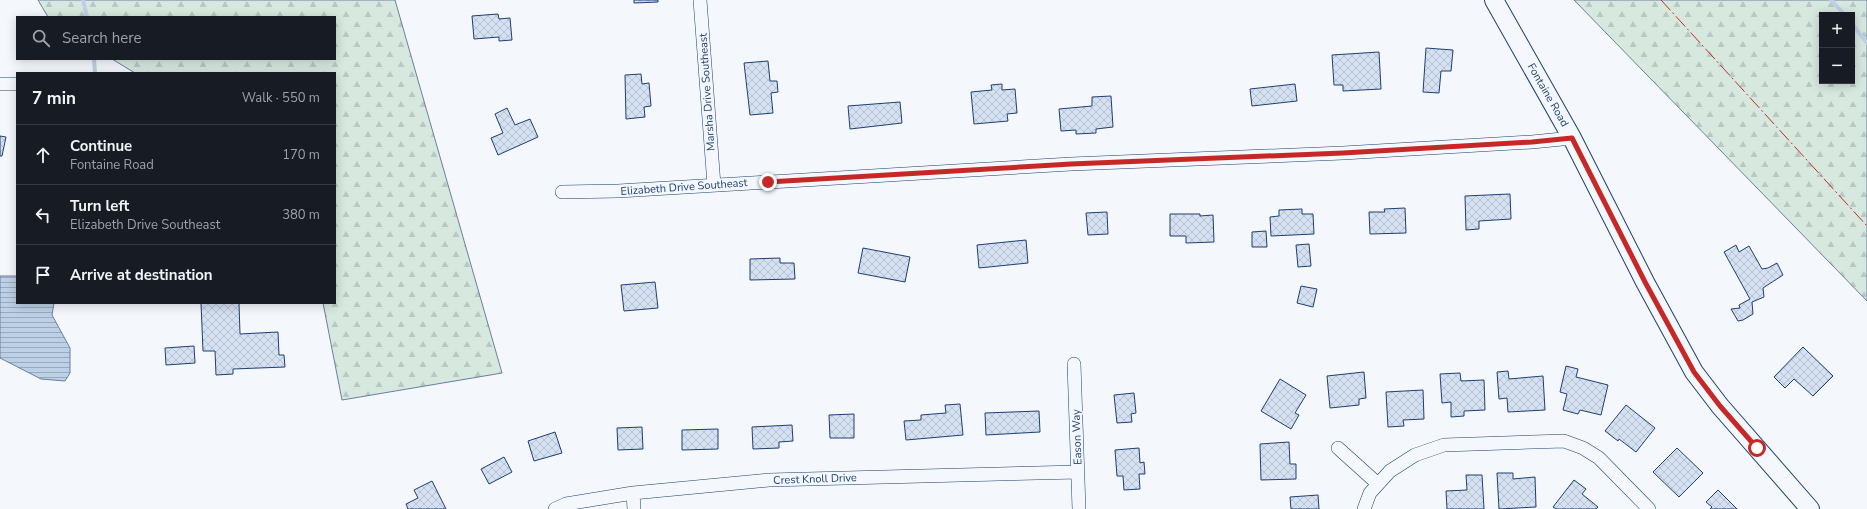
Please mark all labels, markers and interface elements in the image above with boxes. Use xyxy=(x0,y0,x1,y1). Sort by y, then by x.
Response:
map controls xyxy=(1819,12,1855,84)
button: + xyxy=(1819,12,1855,48)
search box xyxy=(16,16,336,60)
icon: search xyxy=(30,27,52,49)
text: Search here xyxy=(62,28,142,48)
street label: Marsha Drive Southeast xyxy=(695,32,719,151)
button: − xyxy=(1819,48,1855,84)
street label: Fontaine Road xyxy=(1524,61,1572,129)
text: 7 min xyxy=(32,87,76,110)
text: Walk · 550 m xyxy=(242,89,320,107)
text: Continue xyxy=(70,136,132,156)
icon: ahead xyxy=(32,144,54,166)
text: 170 m xyxy=(282,146,320,164)
text: Fontaine Road xyxy=(70,156,154,174)
route end xyxy=(759,173,777,191)
street label: Elizabeth Drive Southeast xyxy=(620,175,748,199)
text: Turn left xyxy=(70,196,129,216)
icon: left xyxy=(32,204,54,226)
text: 380 m xyxy=(282,206,320,224)
text: Elizabeth Drive Southeast xyxy=(70,216,220,234)
icon: arrive xyxy=(32,264,54,286)
text: Arrive at destination xyxy=(70,265,213,285)
street label: Eason Way xyxy=(1069,409,1085,465)
route start xyxy=(1748,439,1766,457)
street label: Crest Knoll Drive xyxy=(773,470,857,488)

